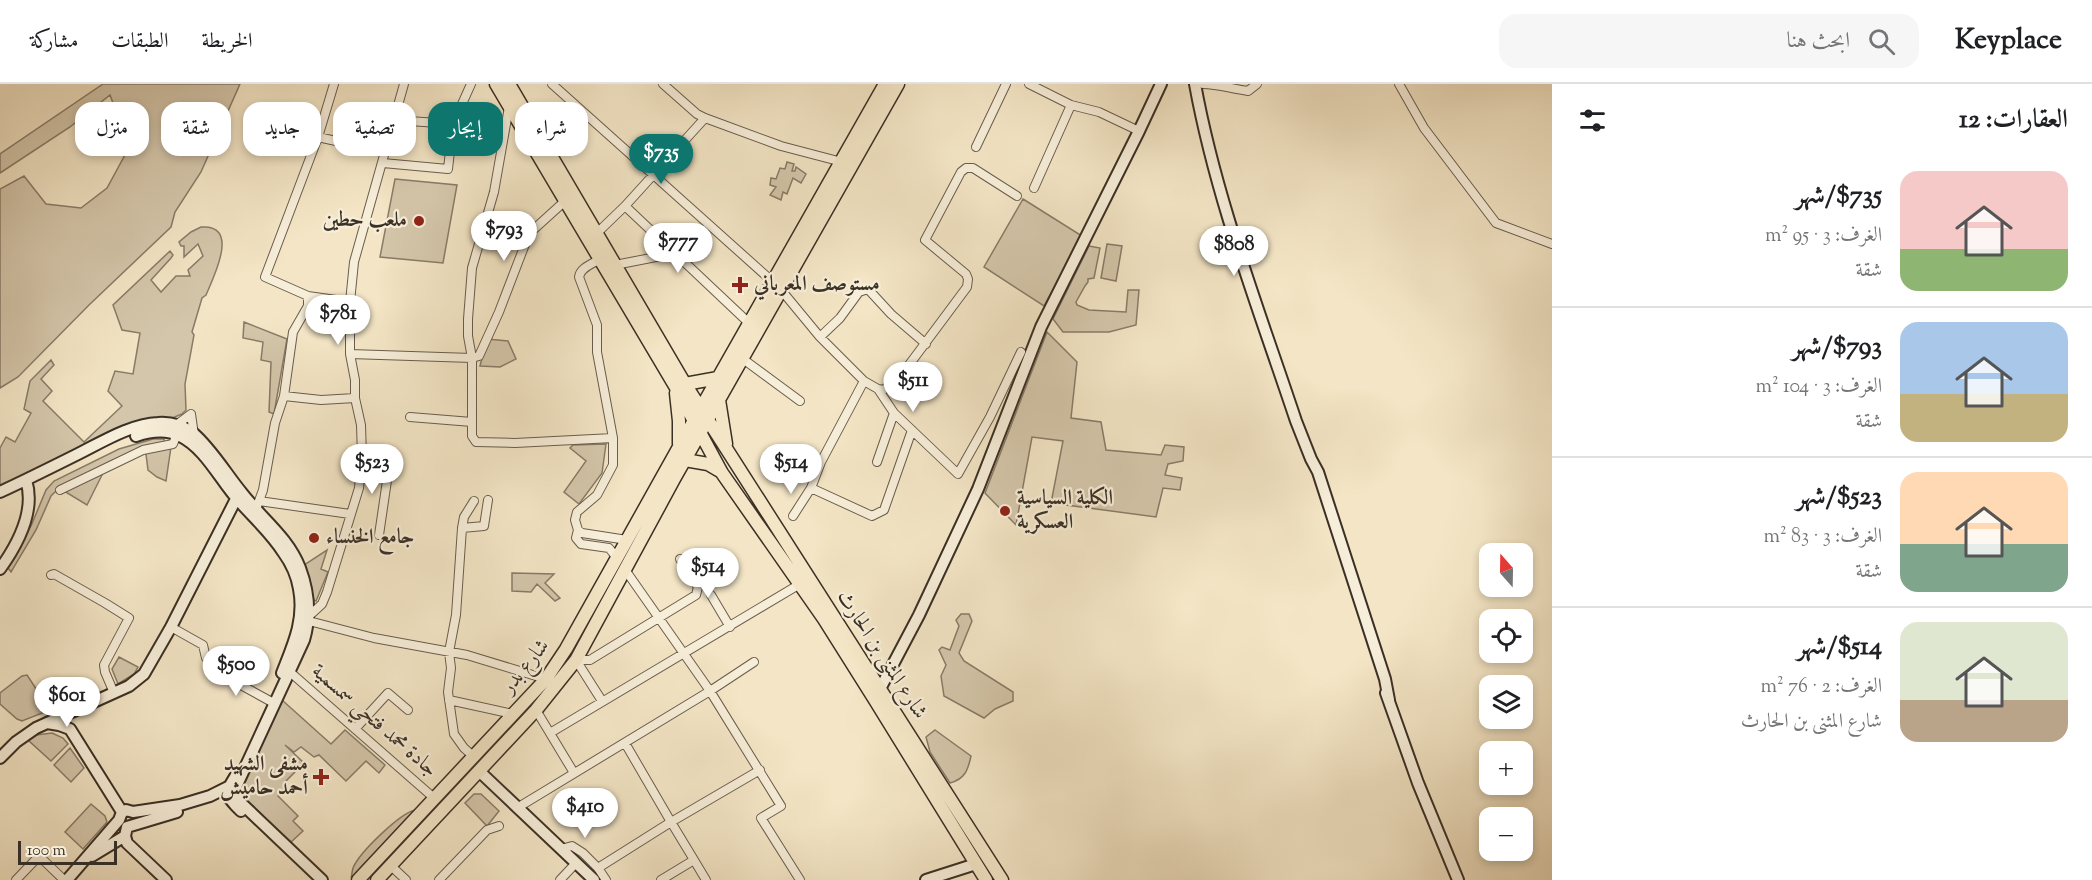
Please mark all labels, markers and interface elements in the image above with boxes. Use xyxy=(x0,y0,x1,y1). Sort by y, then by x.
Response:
search box xyxy=(1499,14,1919,68)
text: Keyplace xyxy=(1955,21,2062,61)
icon: search xyxy=(1865,25,1898,58)
text: ابحث هنا xyxy=(1787,26,1850,58)
text: مشاركة xyxy=(30,27,78,57)
text: الطبقات xyxy=(111,27,168,57)
text: الخريطة xyxy=(201,27,253,57)
chip: منزل xyxy=(75,102,149,156)
chip: شقة xyxy=(161,102,231,156)
chip: جديد xyxy=(243,102,321,156)
chip: تصفية xyxy=(333,102,416,156)
chip: إيجار xyxy=(428,102,503,156)
chip: شراء xyxy=(515,102,588,156)
text: العقارات: 12 xyxy=(1959,102,2068,139)
icon: filters xyxy=(1576,104,1609,137)
pin: $735 xyxy=(625,134,697,185)
text: $735 xyxy=(643,139,679,168)
text: $735/شهر xyxy=(1795,178,1882,215)
icon: home xyxy=(1948,195,2020,267)
place label: ملعب حطين xyxy=(323,206,407,236)
pin: $793 xyxy=(468,211,540,262)
marker: ملعب حطين xyxy=(412,214,426,228)
text: $793 xyxy=(485,216,523,245)
text: الغرف: 3 · 95 m² xyxy=(1765,222,1882,251)
pin: $777 xyxy=(642,223,714,274)
pin: $808 xyxy=(1198,226,1270,277)
text: $777 xyxy=(658,228,698,257)
text: $808 xyxy=(1213,231,1255,260)
text: شقة xyxy=(1856,257,1882,286)
place label: مستوصف المعرباني xyxy=(753,270,880,301)
marker: مستوصف المعرباني xyxy=(731,276,749,294)
pin: $781 xyxy=(302,295,374,346)
text: $781 xyxy=(319,300,357,329)
text: $793/شهر xyxy=(1792,329,1882,366)
icon: home xyxy=(1948,346,2020,418)
pin: $511 xyxy=(877,362,949,413)
text: $511 xyxy=(897,367,929,396)
text: الغرف: 3 · 104 m² xyxy=(1755,373,1882,402)
text: شقة xyxy=(1856,408,1882,437)
pin: $523 xyxy=(336,444,408,495)
pin: $514 xyxy=(755,444,827,495)
text: $523 xyxy=(355,449,389,478)
text: $514 xyxy=(774,449,808,478)
text: $523/شهر xyxy=(1796,479,1882,516)
place label: الكلية السياسية العسكرية xyxy=(1017,484,1113,538)
icon: home xyxy=(1948,496,2020,568)
marker: الكلية السياسية العسكرية xyxy=(998,504,1012,518)
place label: جامع الخنساء xyxy=(326,523,414,555)
text: الغرف: 3 · 83 m² xyxy=(1764,523,1882,552)
marker: جامع الخنساء xyxy=(307,531,321,545)
north arrow xyxy=(1479,543,1533,597)
map controls xyxy=(1479,543,1533,861)
pin: $514 xyxy=(672,548,744,599)
text: $514 xyxy=(691,553,725,582)
text: شقة xyxy=(1856,558,1882,587)
street label: شارع المثنى بن الحارث xyxy=(827,585,934,726)
button: locate xyxy=(1479,609,1533,663)
text: $514/شهر xyxy=(1797,629,1882,666)
street label: شارع بدر xyxy=(493,633,558,703)
pin: $500 xyxy=(200,646,272,697)
icon: home xyxy=(1948,646,2020,718)
text: $500 xyxy=(217,651,255,680)
street label: جادة محمد فتحي سمسمية xyxy=(302,657,444,787)
text: الغرف: 2 · 76 m² xyxy=(1760,673,1882,702)
button: layers xyxy=(1479,675,1533,729)
pin: $601 xyxy=(31,677,103,728)
text: $601 xyxy=(48,682,86,711)
text: شارع المثنى بن الحارث xyxy=(1741,708,1882,737)
button: + xyxy=(1479,741,1533,795)
place label: مشفى الشهيد أحمد حاميش xyxy=(220,750,308,804)
marker: مشفى الشهيد أحمد حاميش xyxy=(312,768,330,786)
pin: $410 xyxy=(549,788,621,839)
text: $410 xyxy=(566,793,604,822)
button: − xyxy=(1479,807,1533,861)
scale bar xyxy=(18,838,117,866)
text: 100 m xyxy=(27,840,66,863)

